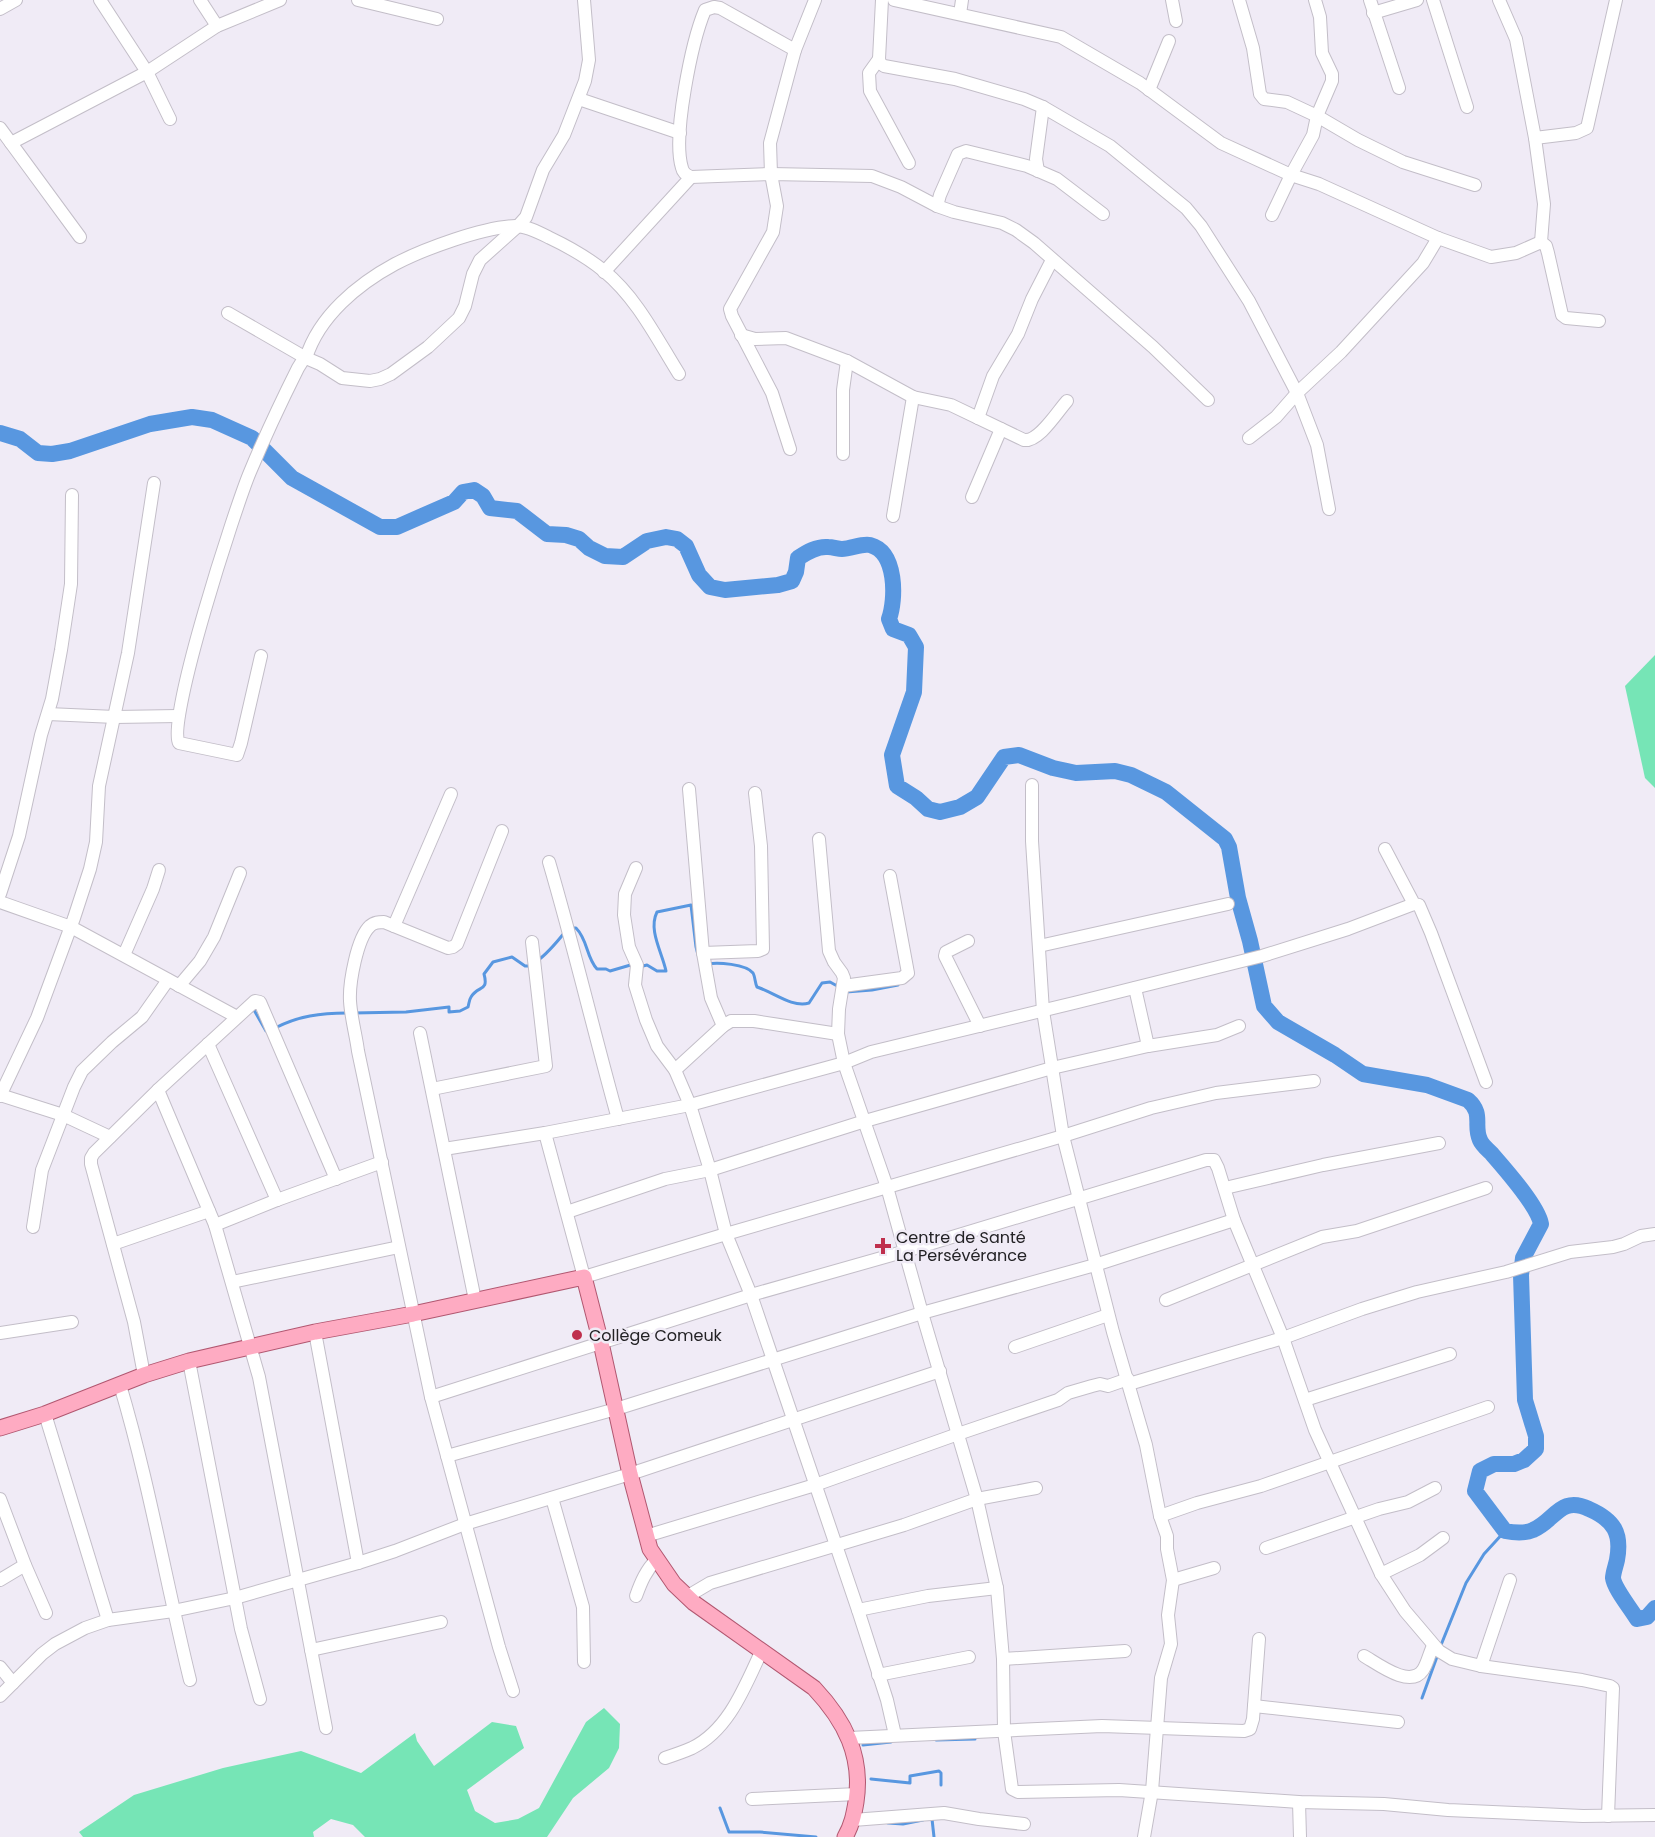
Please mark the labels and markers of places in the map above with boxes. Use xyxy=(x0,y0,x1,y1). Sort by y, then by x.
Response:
place label: Centre de Santé La Persévérance xyxy=(896,1226,1027,1267)
marker: Centre de Santé La Persévérance xyxy=(874,1237,892,1255)
place label: Collège Comeuk xyxy=(589,1324,723,1347)
marker: Collège Comeuk xyxy=(570,1328,584,1342)

